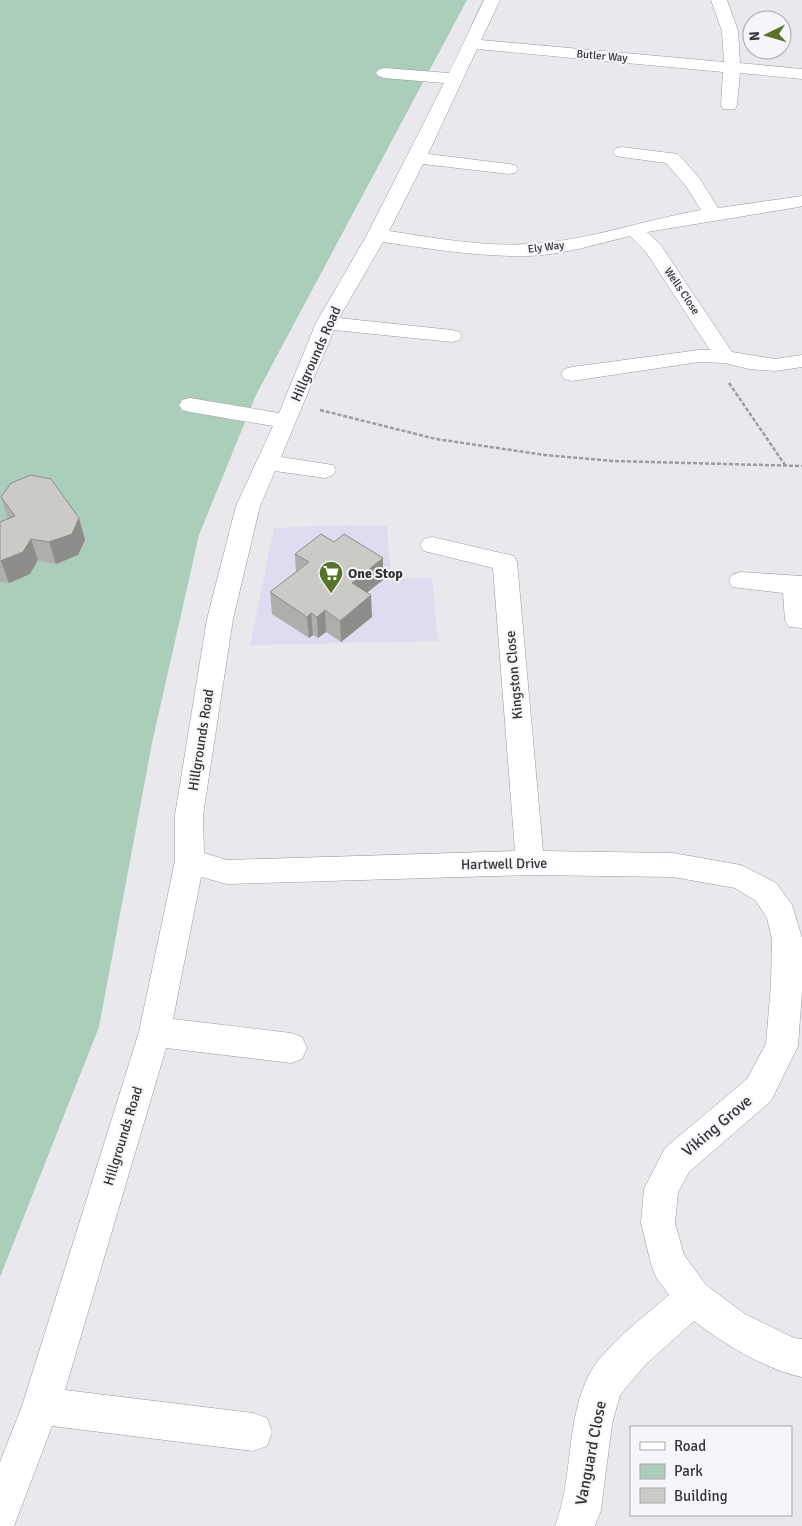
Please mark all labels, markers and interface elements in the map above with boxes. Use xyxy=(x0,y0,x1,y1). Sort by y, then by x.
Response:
north arrow xyxy=(742,10,792,60)
text: N xyxy=(746,30,763,42)
street label: Butler Way xyxy=(576,47,629,65)
street label: Ely Way xyxy=(527,238,566,256)
street label: Wells Close xyxy=(662,265,702,317)
street label: Hillgrounds Road xyxy=(287,304,345,404)
supermarket icon: One Stop xyxy=(318,560,344,594)
place label: One Stop xyxy=(348,565,403,582)
street label: Kingston Close xyxy=(502,630,526,720)
street label: Hillgrounds Road xyxy=(185,688,217,792)
street label: Hartwell Drive xyxy=(461,855,547,873)
street label: Hillgrounds Road xyxy=(100,1084,146,1188)
street label: Viking Grove xyxy=(678,1091,756,1161)
street label: Vanguard Close xyxy=(571,1399,611,1507)
legend xyxy=(630,1426,792,1516)
text: Road xyxy=(674,1437,706,1455)
text: Park xyxy=(674,1462,703,1480)
text: Building xyxy=(674,1487,728,1505)

